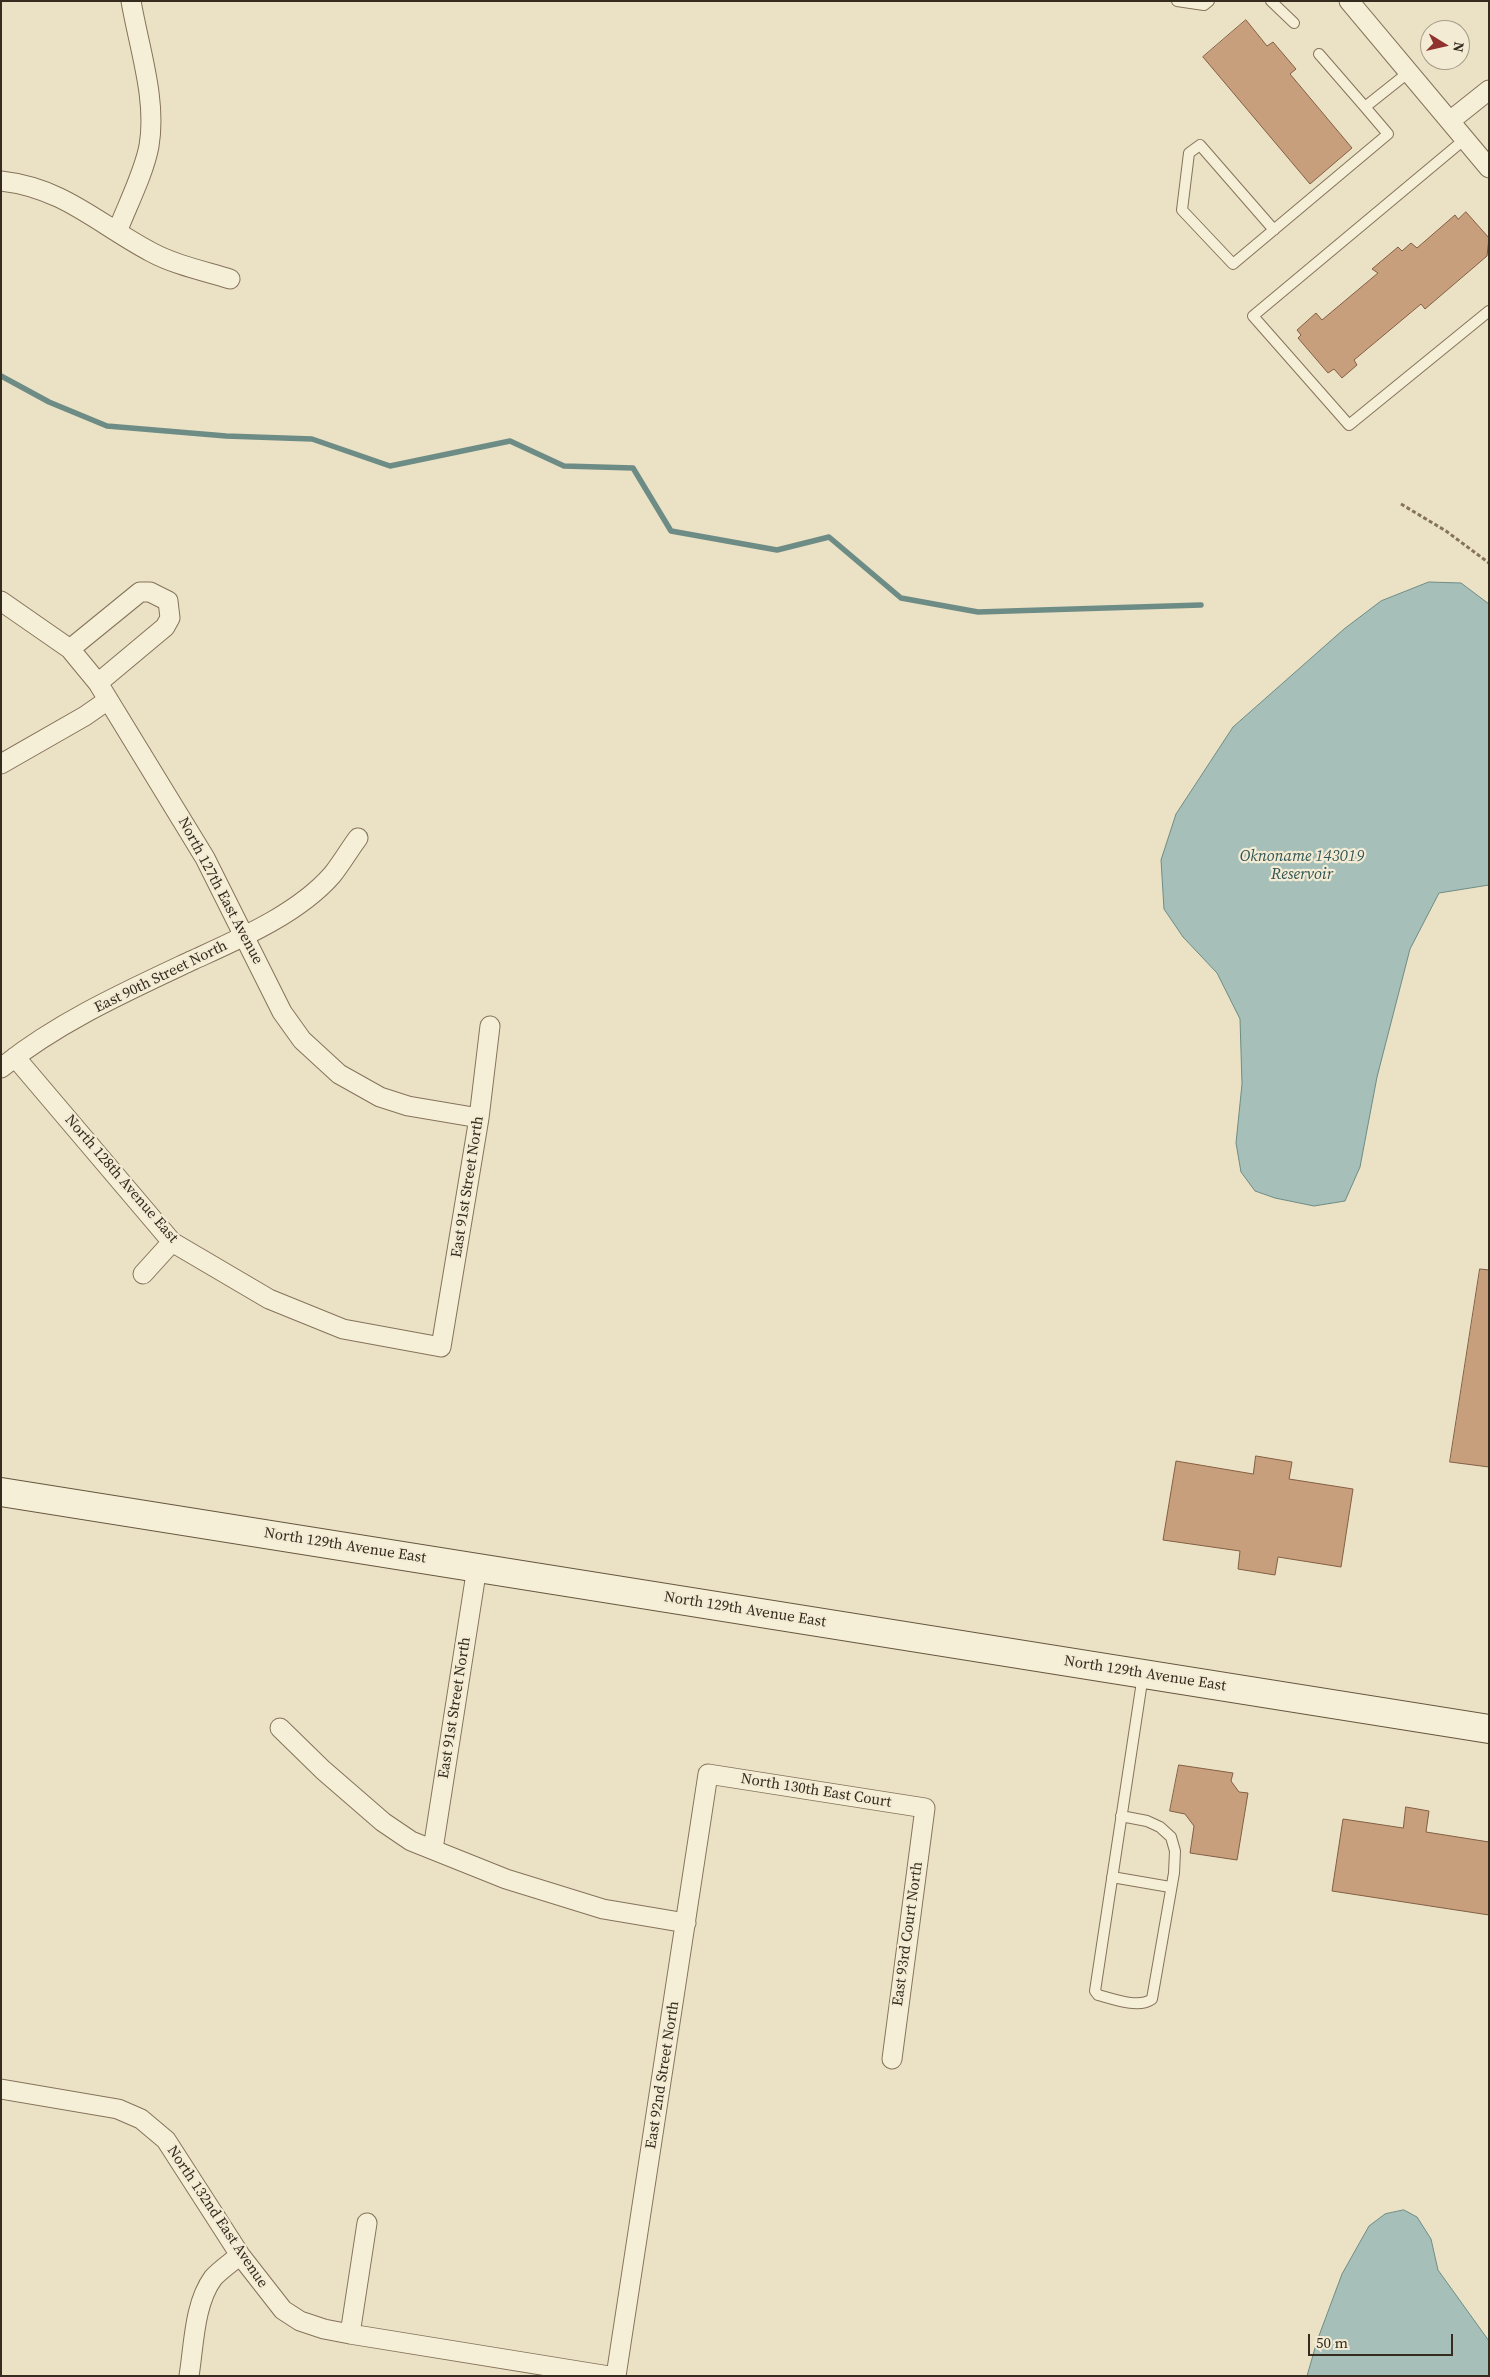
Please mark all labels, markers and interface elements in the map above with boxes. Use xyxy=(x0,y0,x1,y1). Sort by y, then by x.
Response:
north arrow xyxy=(1420,20,1470,70)
text: N xyxy=(1448,41,1470,54)
street label: North 127th East Avenue xyxy=(174,814,266,968)
water label: Oknoname 143019 Reservoir xyxy=(1240,847,1364,885)
street label: East 90th Street North xyxy=(92,937,230,1017)
street label: North 128th Avenue East xyxy=(60,1111,182,1247)
street label: East 91st Street North xyxy=(448,1115,488,1259)
street label: North 129th Avenue East xyxy=(263,1524,427,1568)
street label: North 129th Avenue East xyxy=(663,1588,827,1632)
street label: East 91st Street North xyxy=(435,1636,475,1780)
street label: North 129th Avenue East xyxy=(1063,1652,1227,1696)
street label: North 130th East Court xyxy=(739,1770,893,1812)
street label: East 93rd Court North xyxy=(889,1861,927,2007)
street label: East 92nd Street North xyxy=(642,2000,684,2150)
street label: North 132nd East Avenue xyxy=(163,2143,271,2291)
scale bar xyxy=(1310,2324,1455,2356)
text: 50 m xyxy=(1316,2332,1348,2353)

